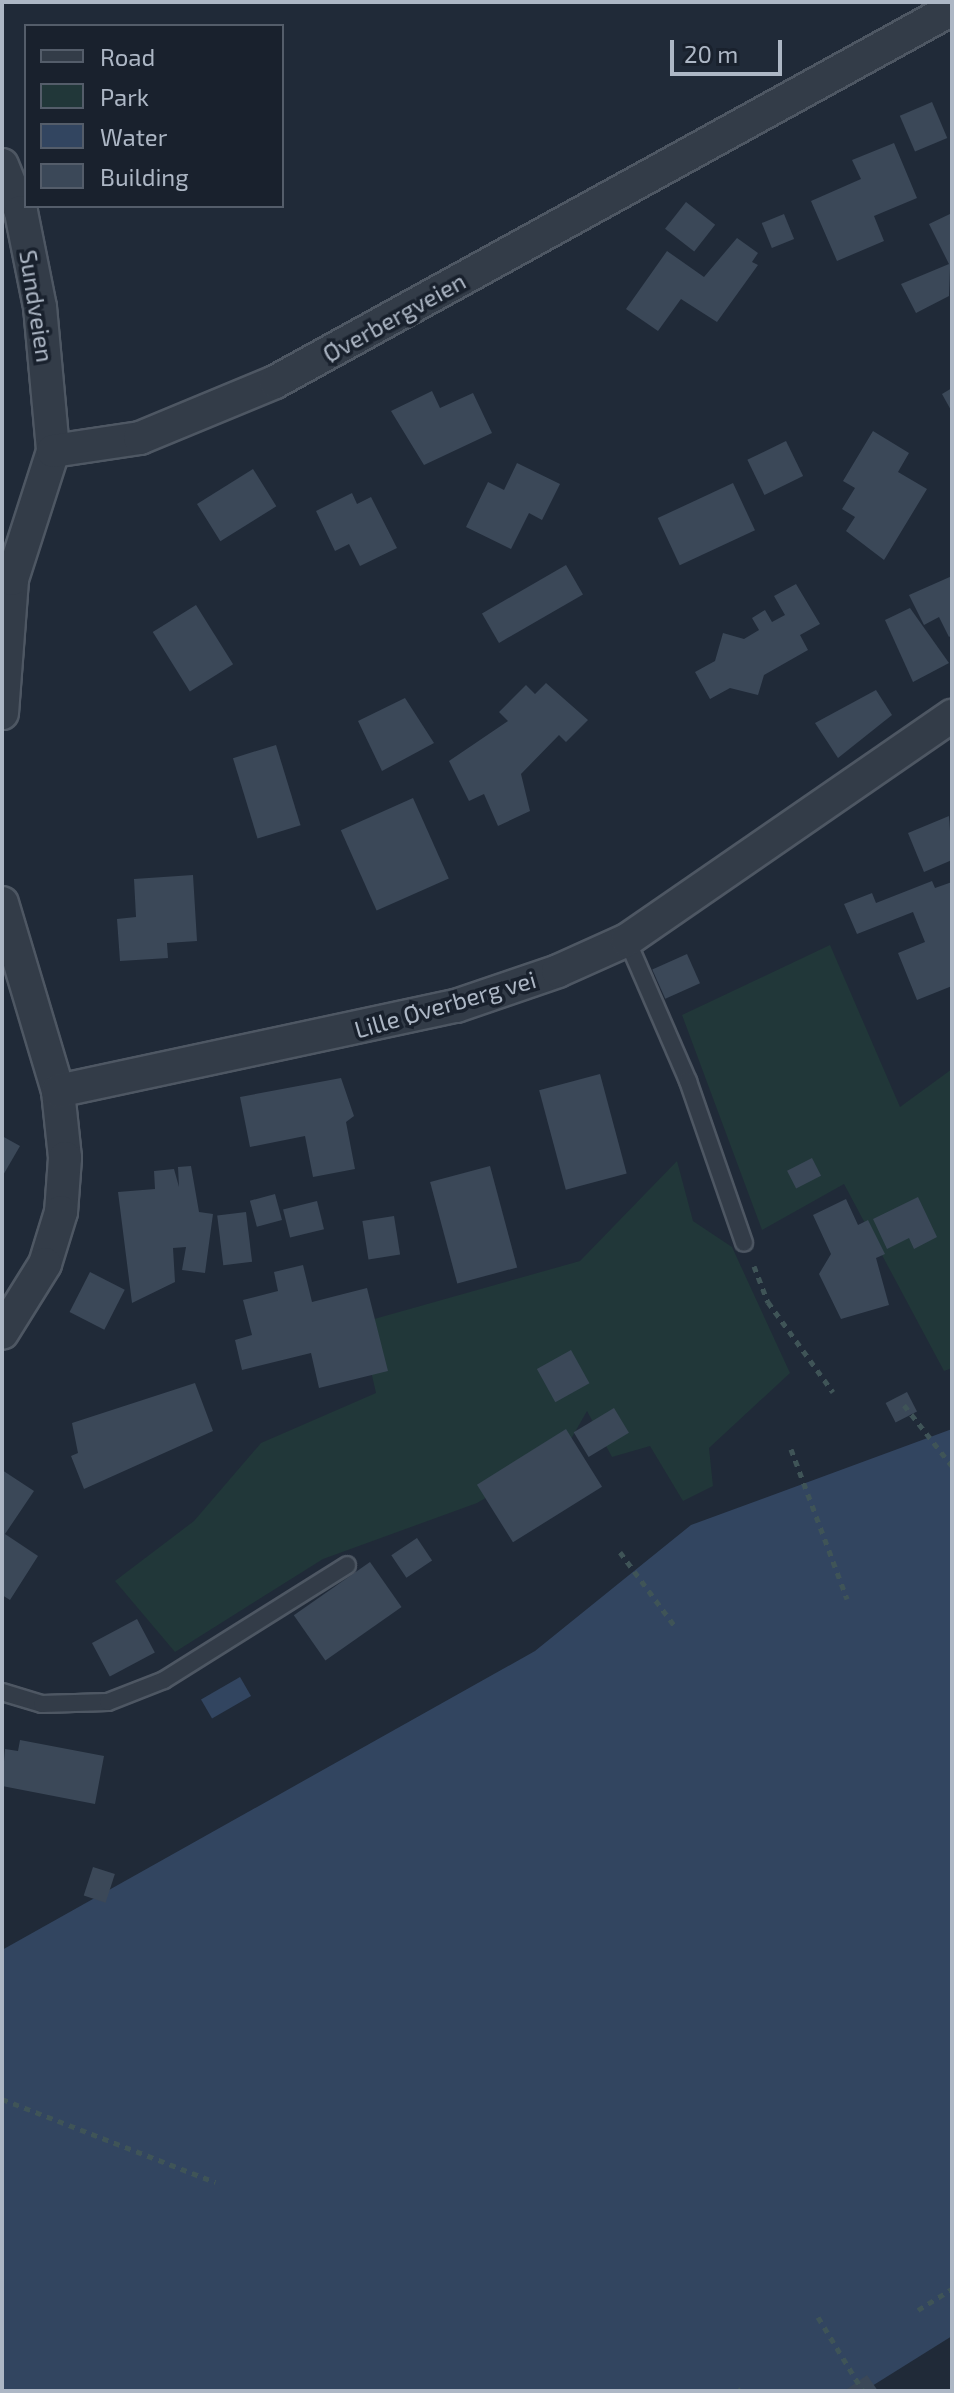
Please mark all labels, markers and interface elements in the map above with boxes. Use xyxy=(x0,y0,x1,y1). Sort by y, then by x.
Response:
legend xyxy=(24,24,284,208)
scale bar xyxy=(674,24,786,74)
text: 20 m xyxy=(684,39,738,68)
text: Road xyxy=(100,42,155,71)
text: Park xyxy=(100,82,149,111)
text: Water xyxy=(100,122,167,151)
text: Building xyxy=(100,162,189,191)
street label: Sundveien xyxy=(14,248,60,364)
street label: Øverbergveien xyxy=(318,266,470,368)
street label: Lille Øverberg vei xyxy=(351,964,539,1044)

